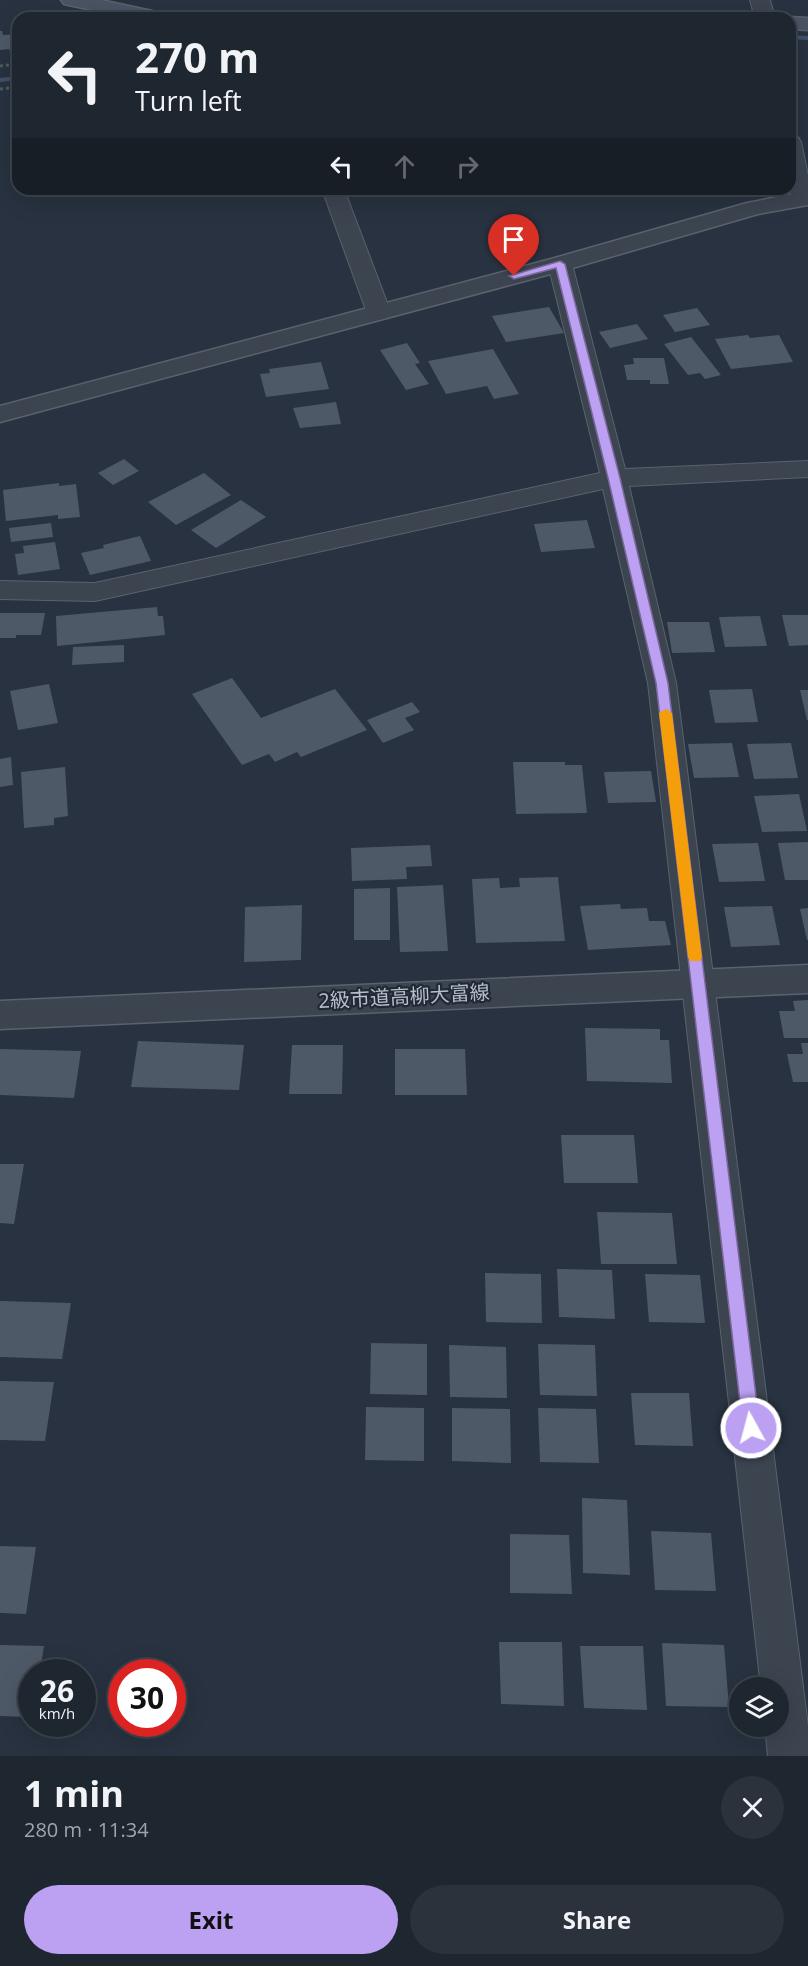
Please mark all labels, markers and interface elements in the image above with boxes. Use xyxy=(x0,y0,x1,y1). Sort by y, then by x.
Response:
text: 270 m xyxy=(135,28,259,85)
icon: left xyxy=(36,36,114,114)
text: Turn left xyxy=(135,82,242,119)
icon: left xyxy=(325,150,358,183)
icon: ahead xyxy=(388,150,421,183)
icon: right xyxy=(451,150,484,183)
pin xyxy=(488,214,539,276)
icon: arrive xyxy=(497,223,530,256)
street label: 2級市道高柳大富線 xyxy=(318,978,490,1014)
position arrow xyxy=(719,1396,783,1460)
speed limit sign: 30 xyxy=(108,1659,186,1737)
text: 26 xyxy=(40,1670,74,1711)
map controls xyxy=(729,1677,789,1737)
button: layers xyxy=(729,1677,789,1737)
text: km/h xyxy=(39,1703,75,1723)
text: 1 min xyxy=(24,1769,124,1818)
button: close xyxy=(721,1776,784,1839)
text: 280 m · 11:34 xyxy=(24,1816,149,1843)
button: Exit xyxy=(24,1885,398,1954)
button: Share xyxy=(410,1885,784,1954)

